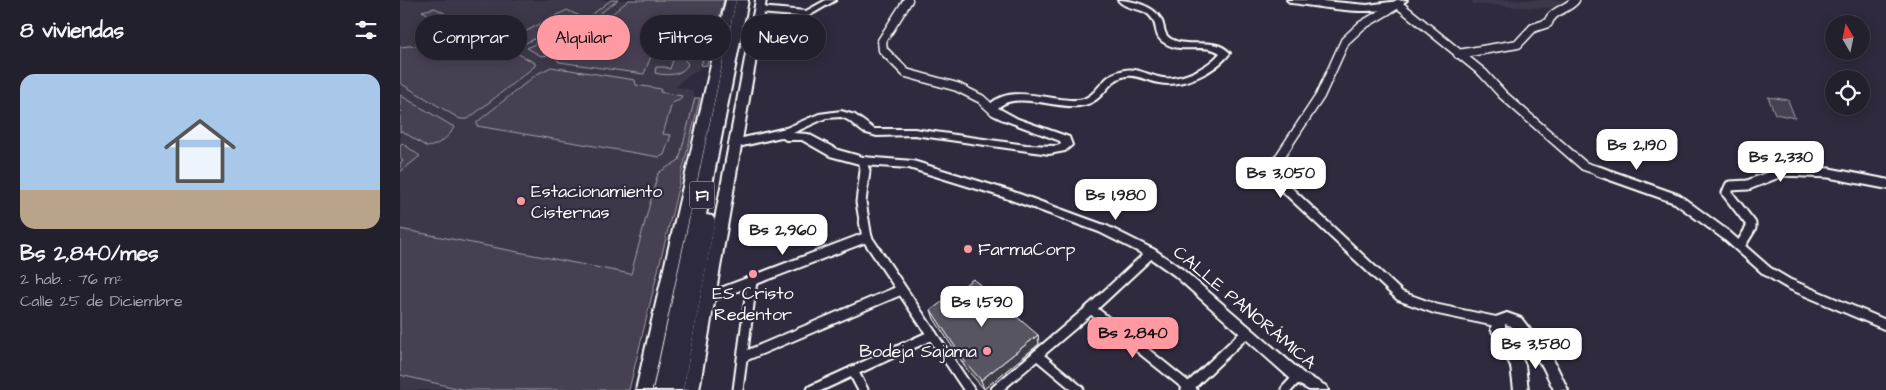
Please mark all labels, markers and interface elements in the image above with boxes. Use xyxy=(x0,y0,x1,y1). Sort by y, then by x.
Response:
chip: Comprar xyxy=(415,15,527,60)
chip: Alquilar xyxy=(537,15,630,60)
chip: Filtros xyxy=(640,15,731,60)
chip: Nuevo xyxy=(741,15,826,60)
north arrow xyxy=(1825,15,1870,60)
map controls xyxy=(1825,15,1870,115)
text: 8 viviendas xyxy=(20,16,124,45)
icon: filters xyxy=(352,16,380,44)
button: locate xyxy=(1825,70,1870,115)
icon: home xyxy=(155,106,245,196)
pin: Bs 2,190 xyxy=(1585,128,1689,171)
text: Bs 2,190 xyxy=(1607,134,1667,156)
pin: Bs 2,330 xyxy=(1729,140,1833,183)
text: Bs 2,330 xyxy=(1749,146,1813,168)
pin: Bs 3,050 xyxy=(1229,156,1333,199)
text: Bs 3,050 xyxy=(1247,162,1315,184)
pin: Bs 1,980 xyxy=(1064,178,1168,221)
place label: Estacionamiento Cisternas xyxy=(531,179,662,225)
road number: F1 xyxy=(690,182,714,208)
text: Bs 1,980 xyxy=(1086,184,1146,206)
marker: Estacionamiento Cisternas xyxy=(515,195,527,207)
pin: Bs 2,960 xyxy=(731,214,835,256)
text: Bs 2,960 xyxy=(749,219,817,241)
place label: FarmaCorp xyxy=(978,237,1076,262)
text: Bs 2,840/mes xyxy=(20,239,159,268)
street label: CALLE PANORÁMICA xyxy=(1168,240,1322,375)
marker: FarmaCorp xyxy=(962,243,974,255)
text: 2 hab. · 76 m² xyxy=(20,268,123,290)
marker: ES Cristo Redentor xyxy=(747,268,759,280)
place label: ES Cristo Redentor xyxy=(712,281,794,327)
pin: Bs 1,590 xyxy=(930,286,1034,328)
text: Calle 25 de Diciembre xyxy=(20,290,183,312)
text: Bs 1,590 xyxy=(951,291,1013,313)
pin: Bs 2,840 xyxy=(1081,316,1185,359)
text: Bs 2,840 xyxy=(1098,322,1168,344)
pin: Bs 3,580 xyxy=(1484,328,1588,370)
text: Bs 3,580 xyxy=(1502,333,1570,355)
place label: Bodeja Sajama xyxy=(859,339,977,364)
marker: Bodeja Sajama xyxy=(981,345,993,357)

